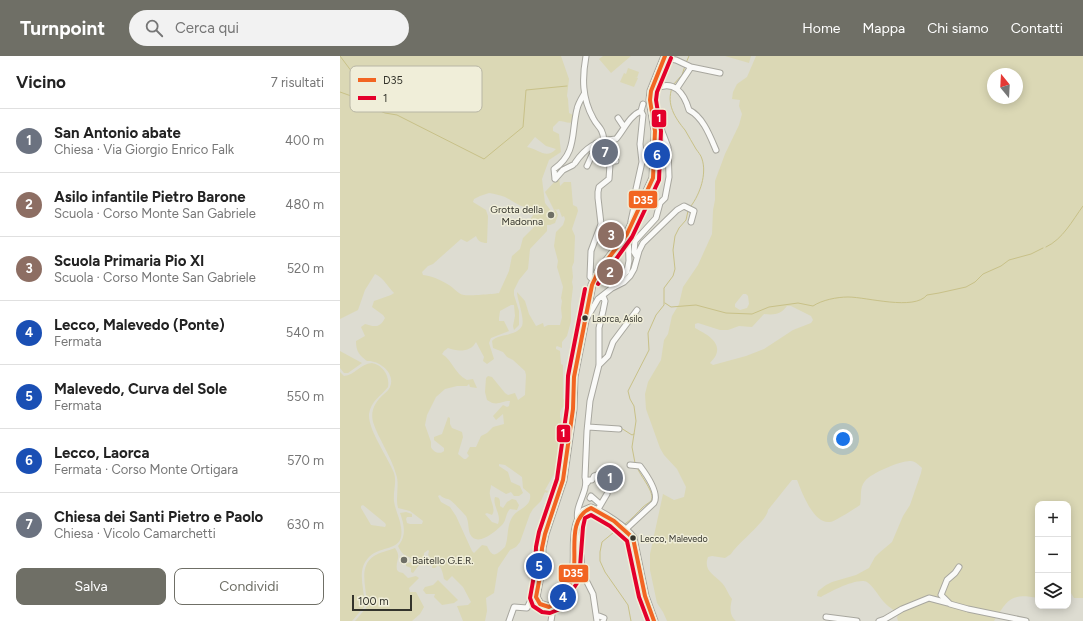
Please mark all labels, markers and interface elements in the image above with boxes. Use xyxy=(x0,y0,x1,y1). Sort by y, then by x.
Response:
search box xyxy=(129,10,409,46)
text: Turnpoint xyxy=(20,17,105,40)
icon: search xyxy=(143,17,165,39)
text: Cerca qui xyxy=(175,19,239,37)
text: Home xyxy=(802,20,841,37)
text: Mappa xyxy=(863,20,905,37)
text: Chi siamo xyxy=(927,20,989,37)
text: Contatti xyxy=(1011,20,1063,37)
legend xyxy=(350,66,482,112)
north arrow xyxy=(987,68,1023,104)
text: Vicino xyxy=(16,72,66,92)
text: D35 xyxy=(383,74,403,87)
text: 7 risultati xyxy=(271,75,324,90)
text: 1 xyxy=(383,92,388,105)
line badge: 1 xyxy=(651,109,667,128)
text: 1 xyxy=(657,112,661,125)
text: San Antonio abate xyxy=(54,124,181,142)
text: 1 xyxy=(26,133,32,148)
text: 400 m xyxy=(285,133,324,148)
pin: 7 xyxy=(592,137,618,167)
pin: 6 xyxy=(644,140,670,170)
text: Chiesa · Via Giorgio Enrico Falk xyxy=(54,142,234,157)
text: Asilo infantile Pietro Barone xyxy=(54,188,246,206)
line badge: D35 xyxy=(628,190,658,209)
text: D35 xyxy=(633,194,653,207)
text: 2 xyxy=(25,197,33,212)
text: 480 m xyxy=(285,197,324,212)
place label: Grotta della Madonna xyxy=(490,203,543,228)
text: Scuola · Corso Monte San Gabriele xyxy=(54,206,256,221)
marker: Grotta della Madonna xyxy=(546,210,556,220)
pin: 3 xyxy=(598,220,624,250)
text: Scuola Primaria Pio XI xyxy=(54,252,204,270)
pin: 2 xyxy=(597,257,623,287)
text: 3 xyxy=(25,261,33,276)
text: 520 m xyxy=(287,261,324,276)
text: Scuola · Corso Monte San Gabriele xyxy=(54,270,256,285)
marker: Laorca, Asilo xyxy=(580,313,590,323)
place label: Laorca, Asilo xyxy=(592,313,643,324)
text: Lecco, Malevedo (Ponte) xyxy=(54,316,225,334)
text: 4 xyxy=(25,325,33,340)
text: 540 m xyxy=(286,325,324,340)
text: Fermata xyxy=(54,334,102,349)
text: Malevedo, Curva del Sole xyxy=(54,380,227,398)
text: 5 xyxy=(25,389,33,404)
text: 550 m xyxy=(286,389,324,404)
text: Fermata xyxy=(54,398,102,413)
line badge: 1 xyxy=(556,424,571,443)
text: 1 xyxy=(561,427,565,440)
your location xyxy=(833,429,853,449)
text: Lecco, Laorca xyxy=(54,444,150,462)
text: 6 xyxy=(25,453,33,468)
text: 570 m xyxy=(287,453,324,468)
text: Fermata · Corso Monte Ortigara xyxy=(54,462,238,477)
pin: 1 xyxy=(597,463,623,493)
map controls xyxy=(1035,501,1071,609)
button: + xyxy=(1035,501,1071,537)
text: Chiesa dei Santi Pietro e Paolo xyxy=(54,508,263,526)
text: 7 xyxy=(25,517,33,532)
text: 630 m xyxy=(287,517,324,532)
text: Chiesa · Vicolo Camarchetti xyxy=(54,526,216,541)
marker: Lecco, Malevedo xyxy=(628,533,638,543)
place label: Lecco, Malevedo xyxy=(640,533,708,544)
button: − xyxy=(1035,537,1071,573)
pin: 5 xyxy=(526,551,552,581)
place label: Baitello G.E.R. xyxy=(412,554,473,567)
marker: Baitello G.E.R. xyxy=(399,555,409,565)
line badge: D35 xyxy=(558,564,589,583)
text: D35 xyxy=(563,567,583,580)
button: Salva xyxy=(16,568,166,605)
button: Condividi xyxy=(174,568,324,605)
button: layers xyxy=(1035,573,1071,609)
pin: 4 xyxy=(550,582,576,612)
scale bar xyxy=(352,593,412,612)
text: 100 m xyxy=(358,595,389,608)

